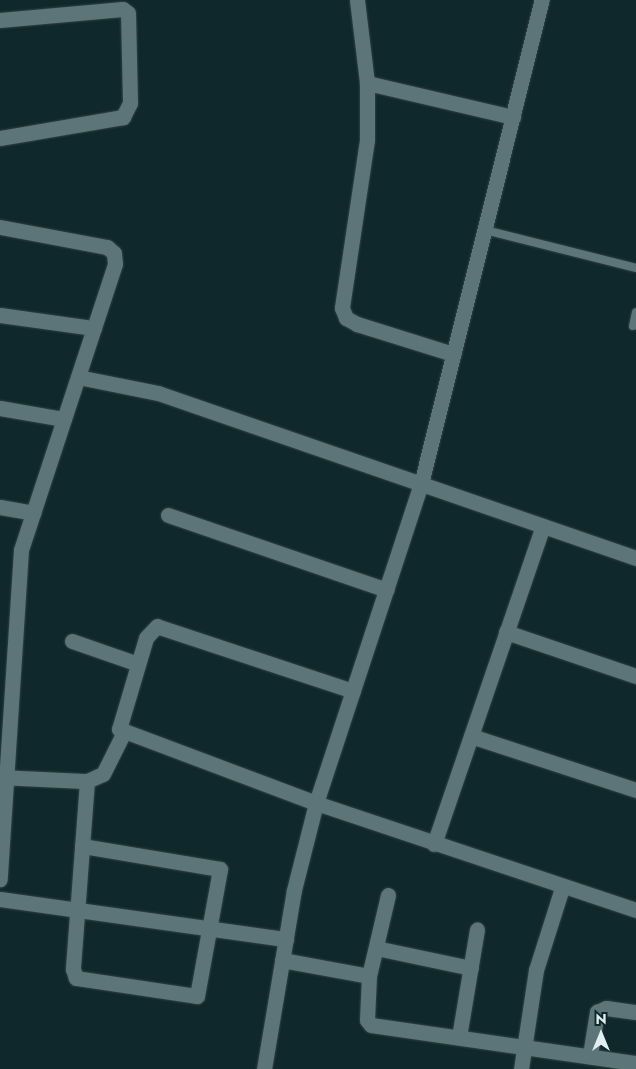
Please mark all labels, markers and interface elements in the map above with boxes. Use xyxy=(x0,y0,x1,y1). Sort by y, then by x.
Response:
north arrow xyxy=(576,1009,626,1059)
text: N xyxy=(595,1009,607,1029)

